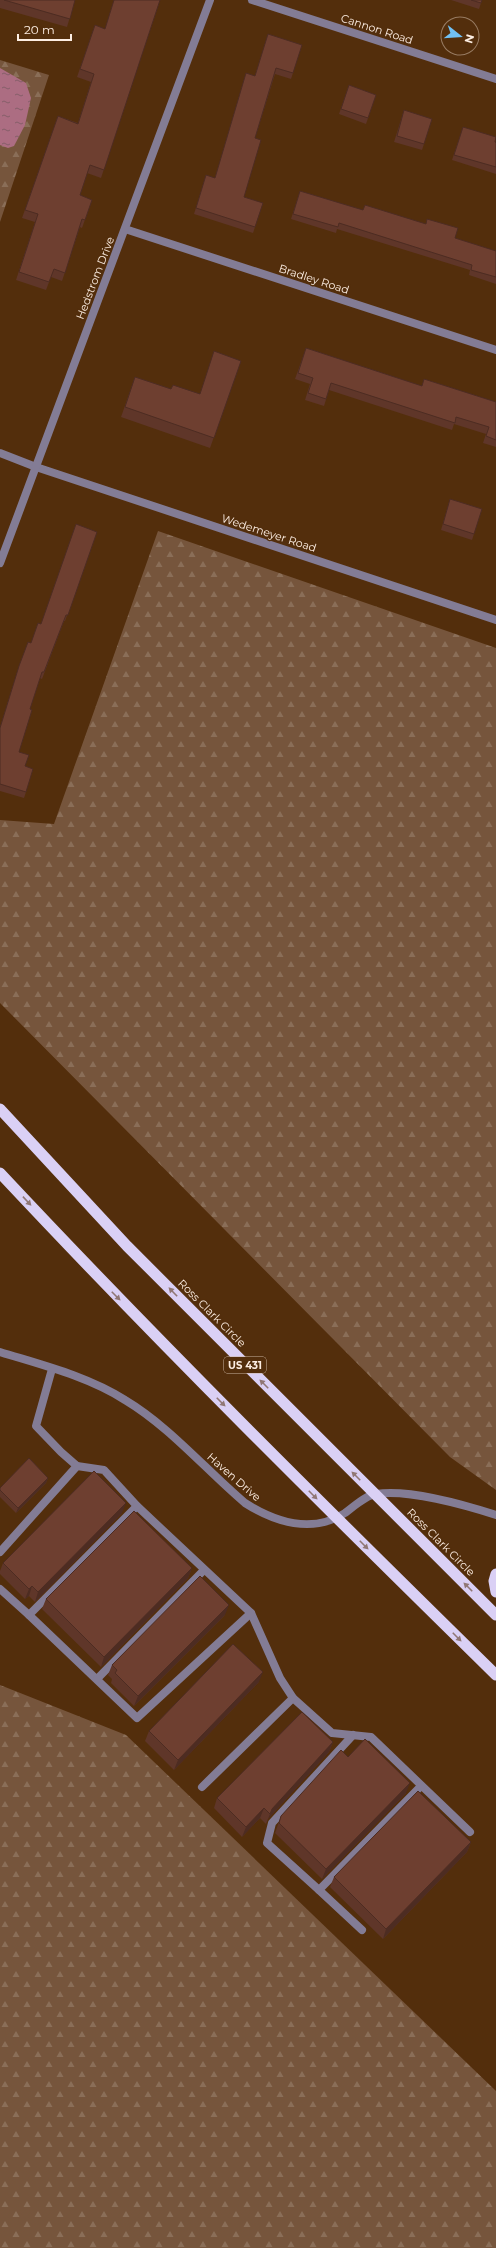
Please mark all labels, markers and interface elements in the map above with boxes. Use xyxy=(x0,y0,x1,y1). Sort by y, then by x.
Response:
street label: Cannon Road xyxy=(339,11,415,47)
scale bar xyxy=(18,16,71,42)
north arrow xyxy=(440,16,480,56)
text: 20 m xyxy=(24,22,55,37)
text: N xyxy=(462,33,478,45)
street label: Hedstrom Drive xyxy=(73,234,117,321)
street label: Bradley Road xyxy=(277,261,351,297)
street label: Wedemeyer Road xyxy=(220,511,318,555)
one-way arrow xyxy=(22,1196,31,1206)
street label: Ross Clark Circle xyxy=(175,1276,249,1350)
one-way arrow xyxy=(168,1287,177,1297)
one-way arrow xyxy=(111,1291,121,1301)
road number: US 431 xyxy=(224,1357,266,1373)
one-way arrow xyxy=(259,1379,269,1389)
one-way arrow xyxy=(216,1397,226,1407)
street label: Haven Drive xyxy=(204,1450,264,1504)
one-way arrow xyxy=(351,1471,361,1481)
one-way arrow xyxy=(308,1490,318,1499)
street label: Ross Clark Circle xyxy=(404,1505,478,1579)
one-way arrow xyxy=(359,1541,369,1550)
one-way arrow xyxy=(463,1582,473,1592)
one-way arrow xyxy=(452,1632,462,1642)

